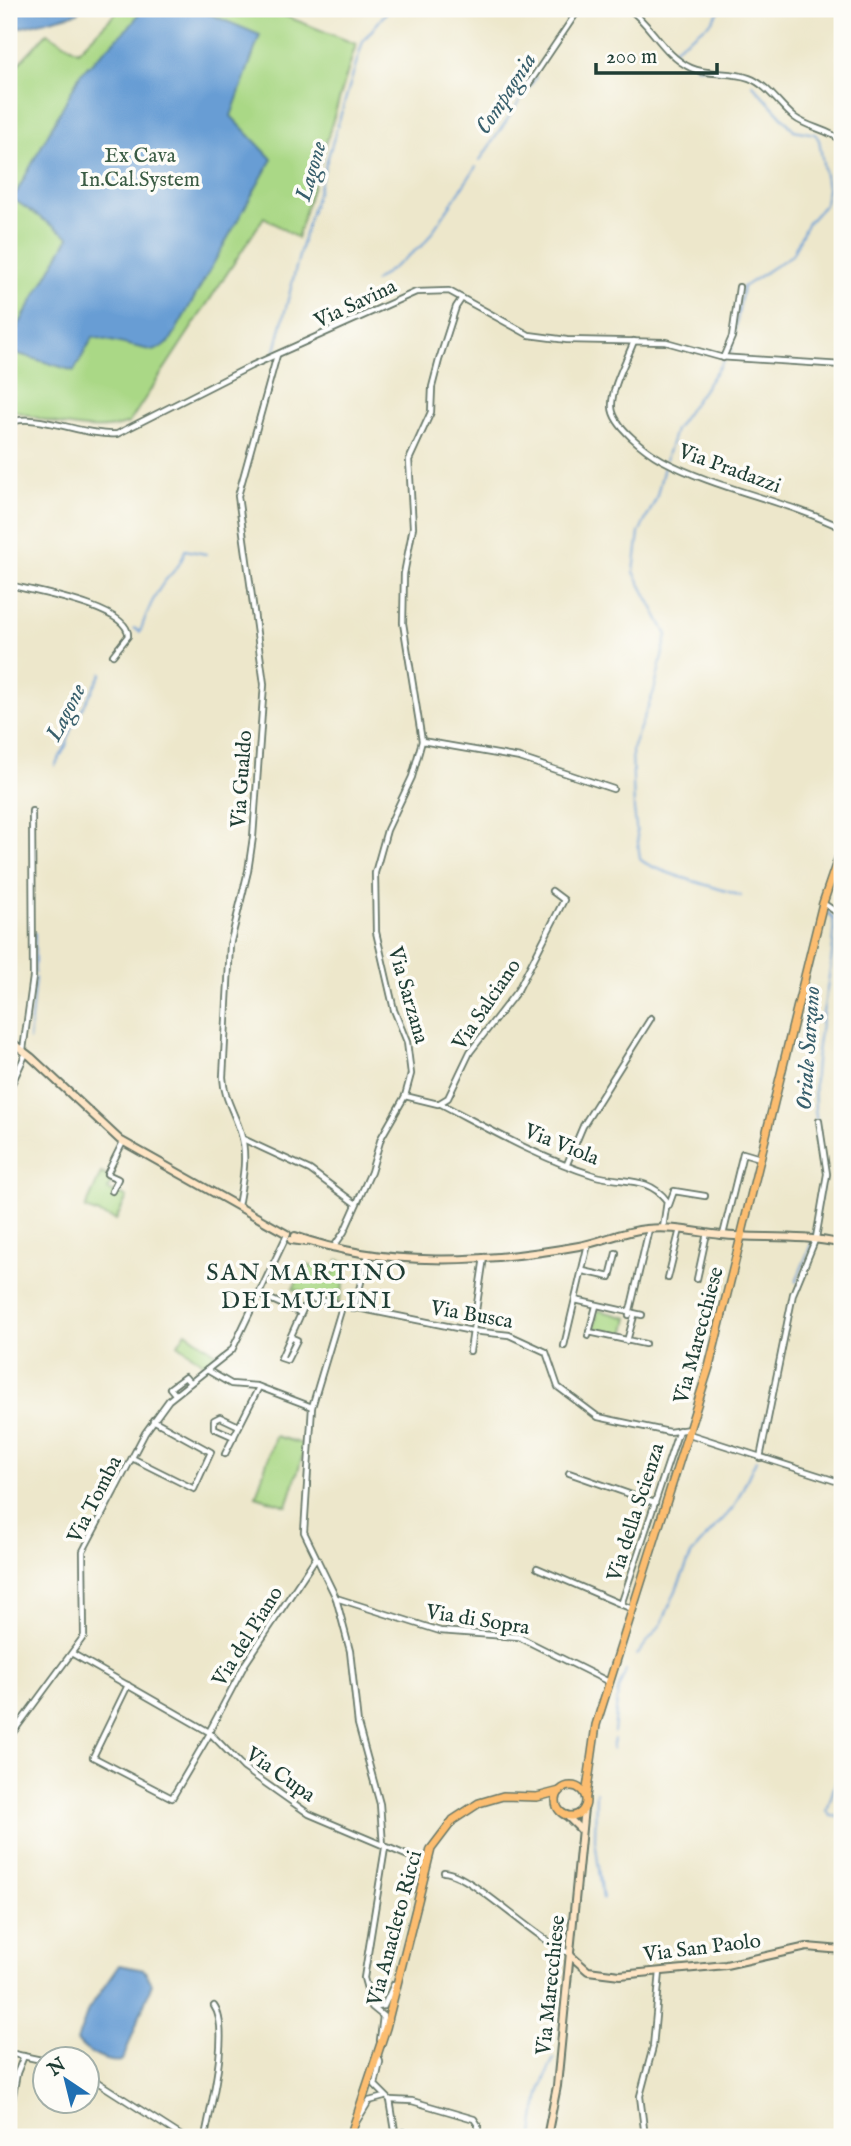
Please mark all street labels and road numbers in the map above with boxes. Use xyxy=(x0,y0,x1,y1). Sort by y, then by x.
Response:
street label: Via Savina xyxy=(309,273,402,336)
street label: Via Pradazzi xyxy=(674,438,785,500)
street label: Via Gualdo xyxy=(226,729,259,830)
street label: Via Sarzana xyxy=(381,943,435,1048)
street label: Via Salciano xyxy=(446,954,528,1057)
street label: Via Viola xyxy=(519,1118,604,1173)
street label: Via Marecchiese xyxy=(668,1264,731,1408)
street label: Via Busca xyxy=(427,1295,516,1336)
street label: Via della Scienza xyxy=(601,1439,672,1586)
street label: Via Tomba xyxy=(61,1451,129,1549)
street label: Via del Piano xyxy=(206,1582,290,1693)
street label: Via di Sopra xyxy=(423,1599,532,1642)
street label: Via Cupa xyxy=(239,1741,321,1810)
street label: Via Anacleto Ricci xyxy=(361,1848,429,2010)
street label: Via Marecchiese xyxy=(531,1913,572,2057)
street label: Via San Paolo xyxy=(641,1928,762,1969)

